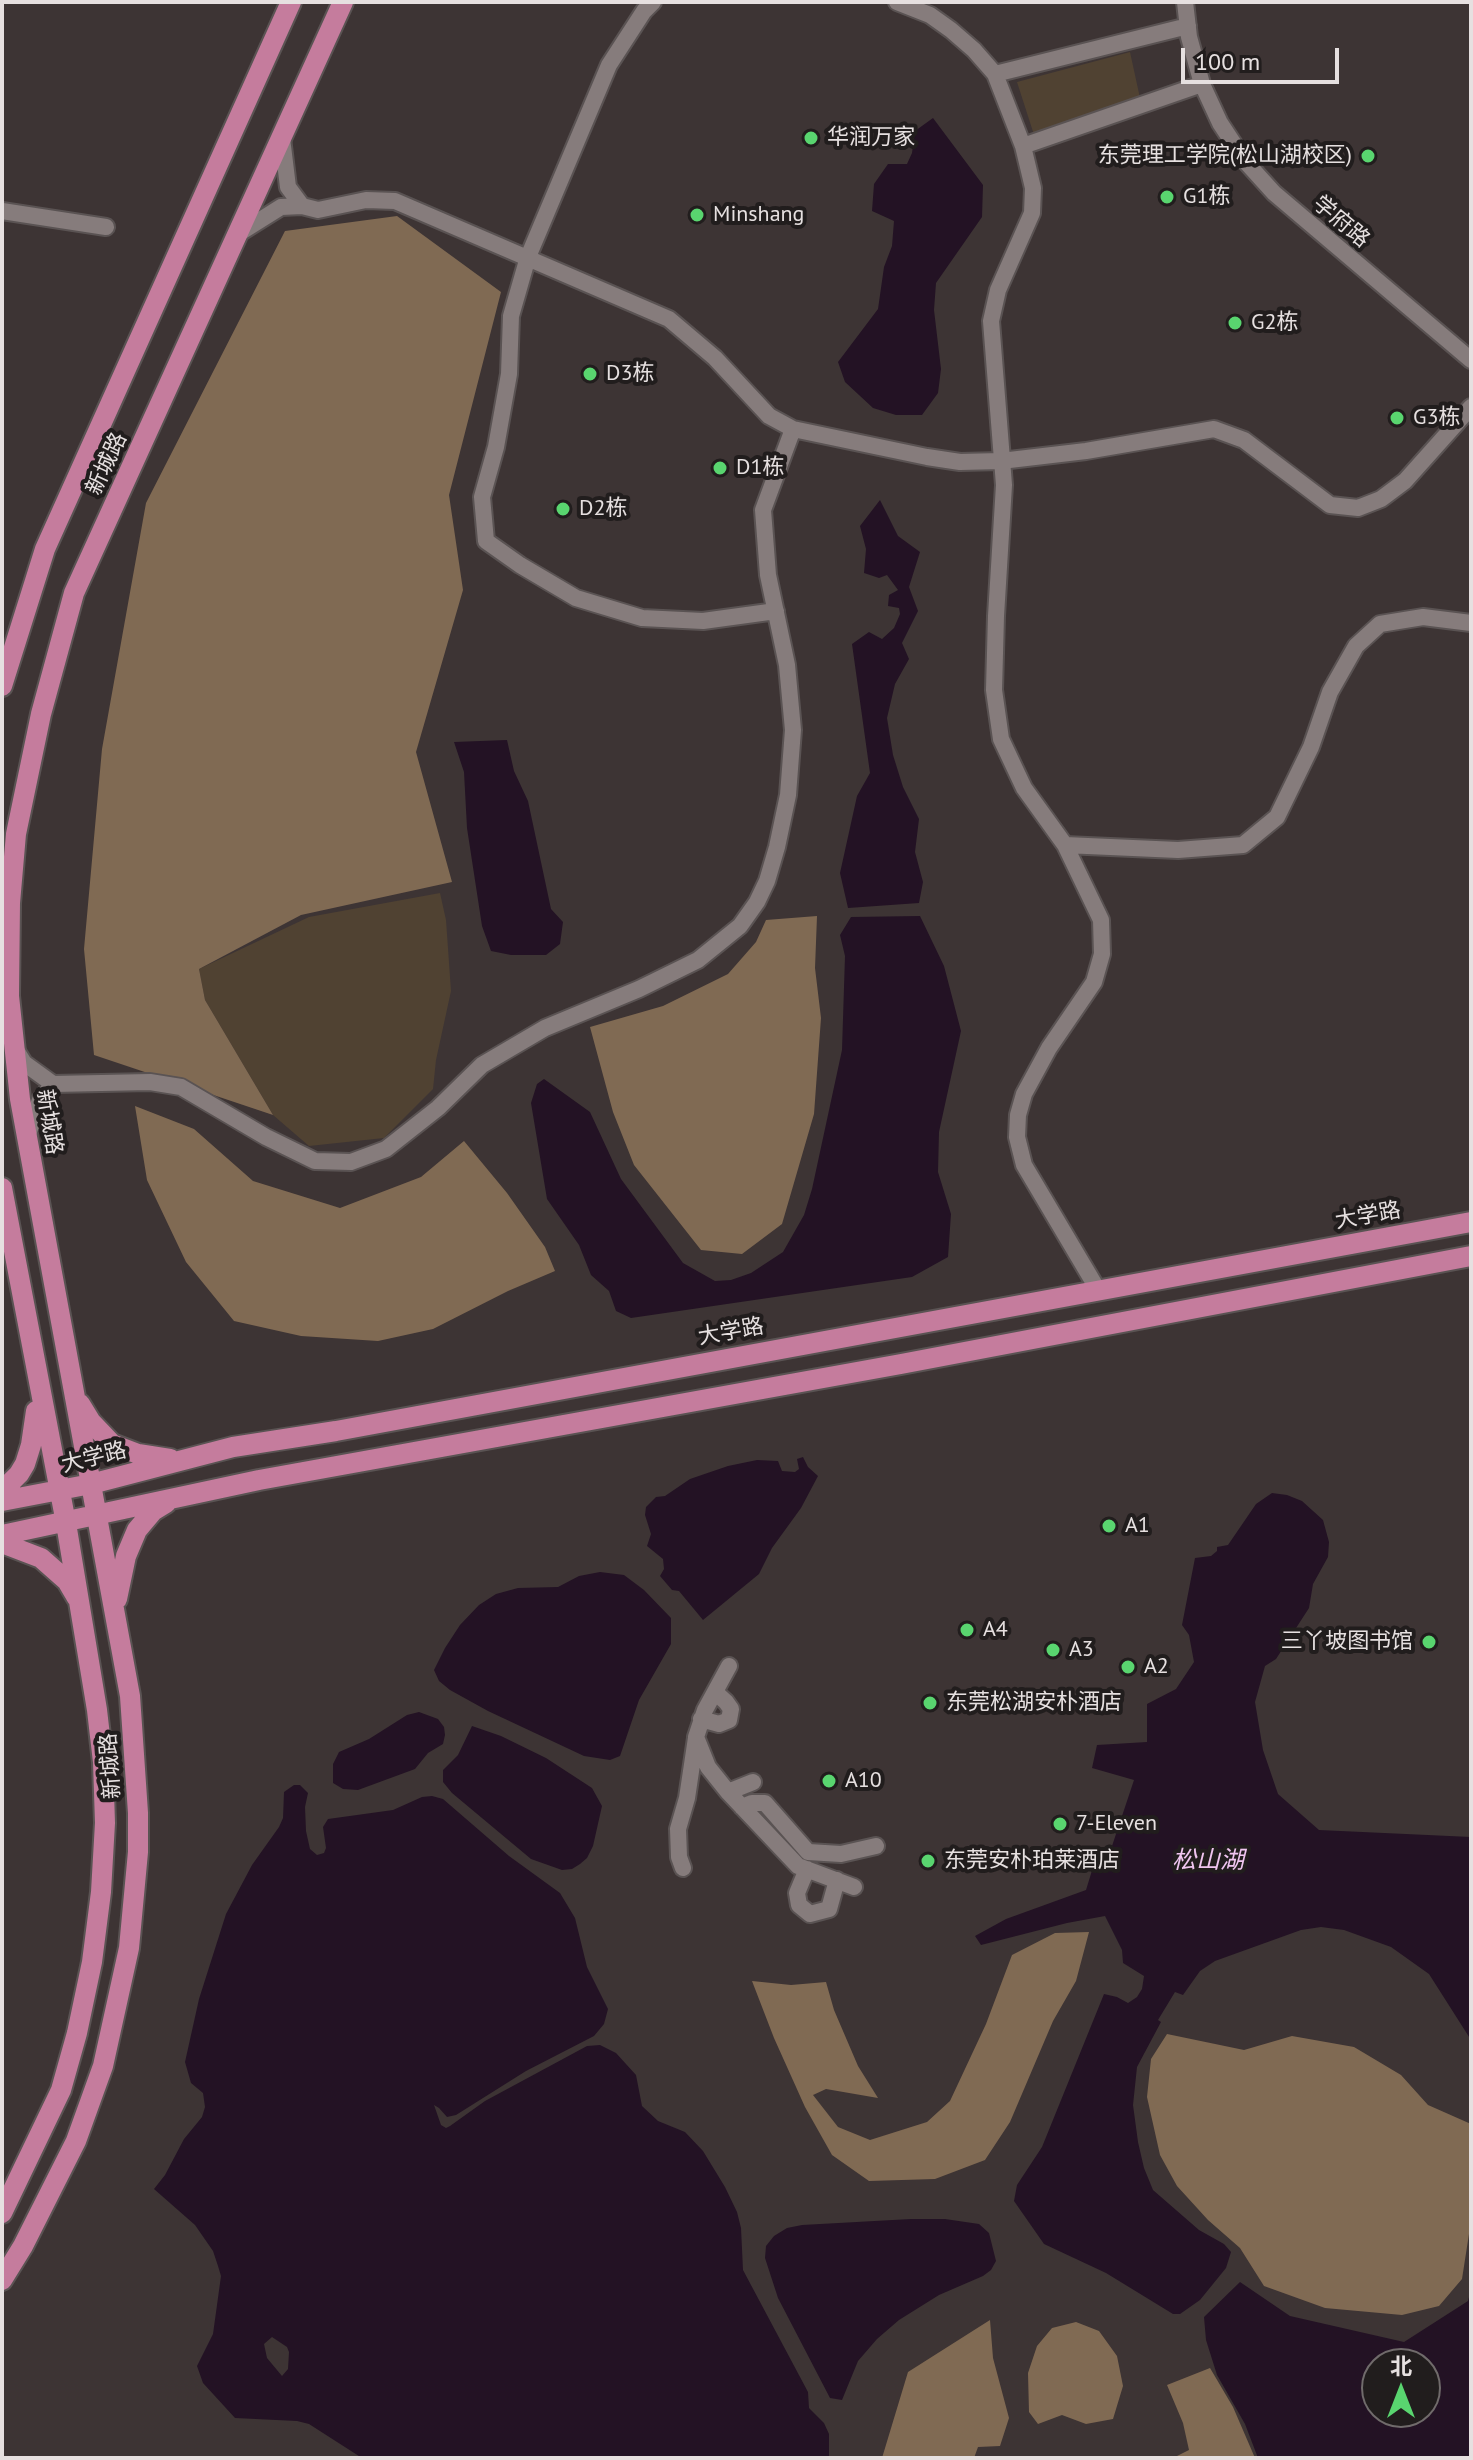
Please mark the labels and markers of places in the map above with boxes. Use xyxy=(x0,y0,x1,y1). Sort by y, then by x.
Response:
place label: 华润万家 xyxy=(827,125,915,151)
marker: 华润万家 xyxy=(802,129,820,147)
place label: 东莞理工学院(松山湖校区) xyxy=(1098,143,1352,169)
marker: 东莞理工学院(松山湖校区) xyxy=(1359,147,1377,165)
place label: G1栋 xyxy=(1183,184,1230,210)
marker: G1栋 xyxy=(1158,188,1176,206)
place label: Minshang xyxy=(713,202,804,228)
marker: Minshang xyxy=(688,206,706,224)
place label: G2栋 xyxy=(1251,310,1298,336)
marker: G2栋 xyxy=(1226,314,1244,332)
place label: D3栋 xyxy=(606,361,654,387)
marker: D3栋 xyxy=(581,365,599,383)
place label: G3栋 xyxy=(1413,405,1460,431)
marker: G3栋 xyxy=(1388,409,1406,427)
place label: D1栋 xyxy=(736,455,784,481)
marker: D1栋 xyxy=(711,459,729,477)
place label: D2栋 xyxy=(579,496,627,522)
marker: D2栋 xyxy=(554,500,572,518)
place label: A1 xyxy=(1125,1513,1150,1539)
marker: A1 xyxy=(1100,1517,1118,1535)
place label: A4 xyxy=(983,1617,1008,1643)
marker: A4 xyxy=(958,1621,976,1639)
place label: 三丫坡图书馆 xyxy=(1281,1629,1413,1655)
marker: 三丫坡图书馆 xyxy=(1420,1633,1438,1651)
place label: A3 xyxy=(1069,1637,1094,1663)
marker: A3 xyxy=(1044,1641,1062,1659)
place label: A2 xyxy=(1144,1654,1169,1680)
marker: A2 xyxy=(1119,1658,1137,1676)
place label: 东莞松湖安朴酒店 xyxy=(946,1690,1122,1716)
marker: 东莞松湖安朴酒店 xyxy=(921,1694,939,1712)
place label: A10 xyxy=(845,1768,882,1794)
marker: A10 xyxy=(820,1772,838,1790)
place label: 7-Eleven xyxy=(1076,1811,1157,1837)
marker: 7-Eleven xyxy=(1051,1815,1069,1833)
place label: 东莞安朴珀莱酒店 xyxy=(944,1848,1120,1874)
marker: 东莞安朴珀莱酒店 xyxy=(919,1852,937,1870)

